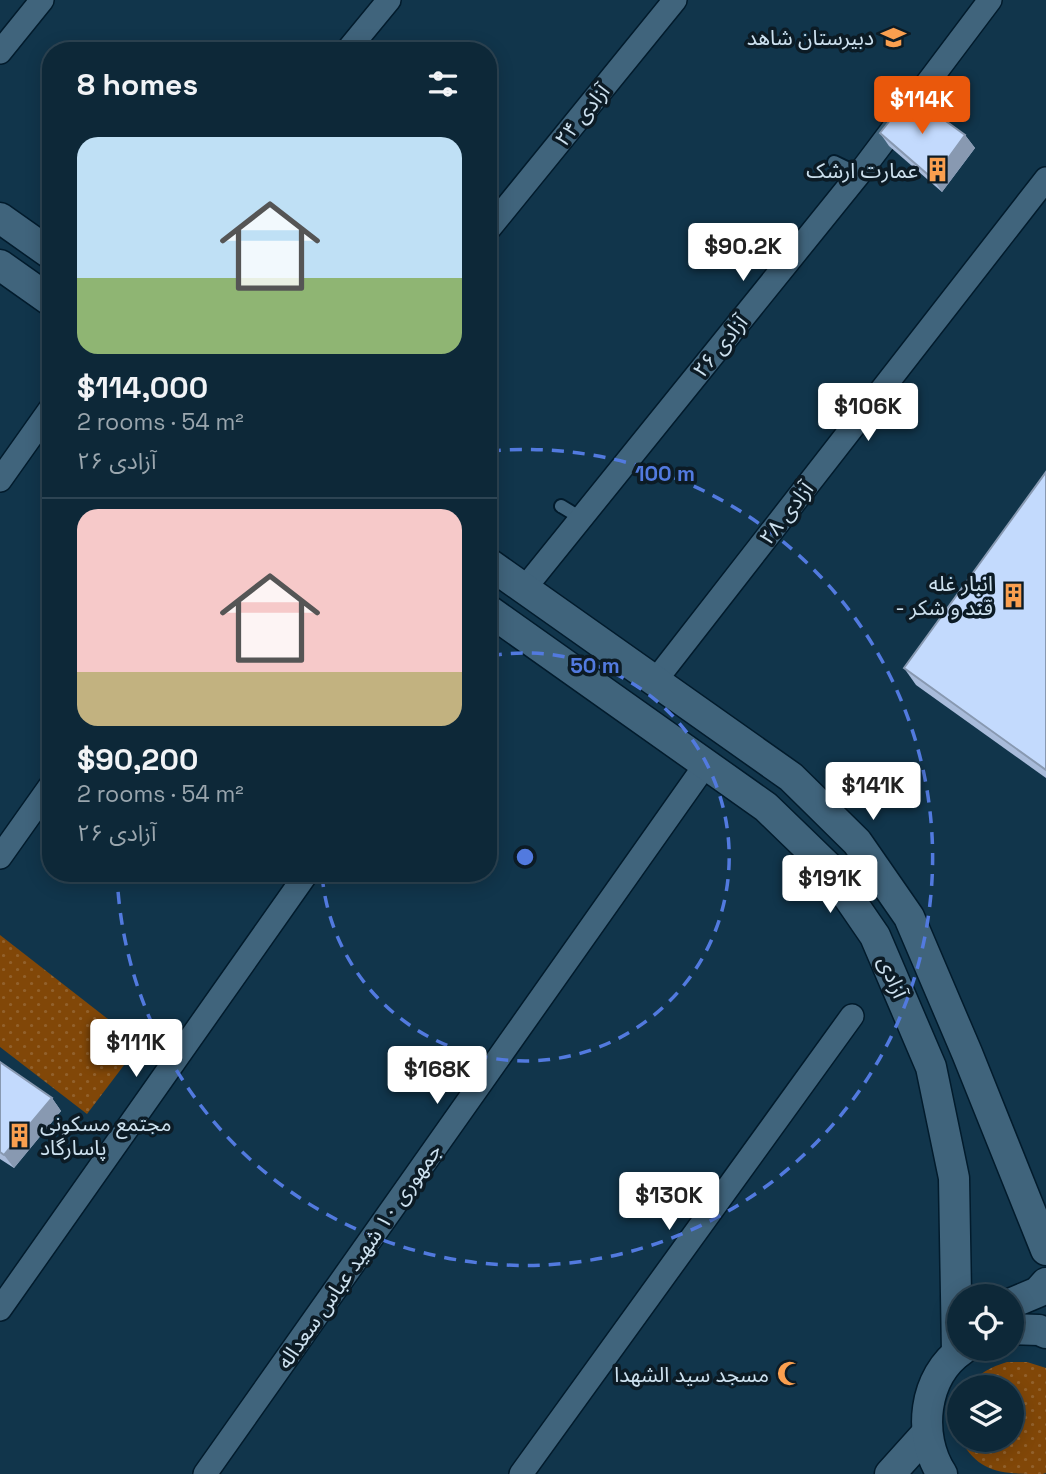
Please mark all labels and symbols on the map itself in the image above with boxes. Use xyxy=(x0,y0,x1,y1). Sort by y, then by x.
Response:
school or university icon: دبیرستان شاهد xyxy=(880,23,908,51)
place label: دبیرستان شاهد xyxy=(747,24,874,51)
pin: $114K xyxy=(873,76,971,136)
street label: آزادی ۲۴ xyxy=(549,78,616,152)
building icon: عمارت ارشک xyxy=(924,156,952,184)
place label: عمارت ارشک xyxy=(806,157,918,184)
pin: $90.2K xyxy=(686,224,800,283)
street label: آزادی ۲۶ xyxy=(687,309,754,383)
pin: $106K xyxy=(819,384,917,443)
text: 100 m xyxy=(635,460,695,487)
street label: آزادی ۲۸ xyxy=(753,475,819,550)
place label: انبار غله - قند و شکر xyxy=(895,570,993,621)
building icon: انبار غله - قند و شکر xyxy=(999,581,1027,609)
text: 50 m xyxy=(570,652,620,679)
pin: $141K xyxy=(824,762,922,822)
centre of rings xyxy=(513,845,537,869)
pin: $191K xyxy=(781,856,879,915)
street label: آزادی xyxy=(872,952,914,1003)
pin: $111K xyxy=(87,1020,185,1079)
pin: $168K xyxy=(388,1046,486,1106)
place label: مجتمع مسکونی پاسارگاد xyxy=(40,1110,171,1161)
building icon: مجتمع مسکونی پاسارگاد xyxy=(6,1121,34,1149)
street label: جمهوری ۱۰ شهید عباس سعداله xyxy=(271,1138,447,1374)
pin: $130K xyxy=(620,1172,718,1232)
mosque icon: مسجد سید الشهدا xyxy=(775,1360,803,1388)
place label: مسجد سید الشهدا xyxy=(614,1361,769,1388)

